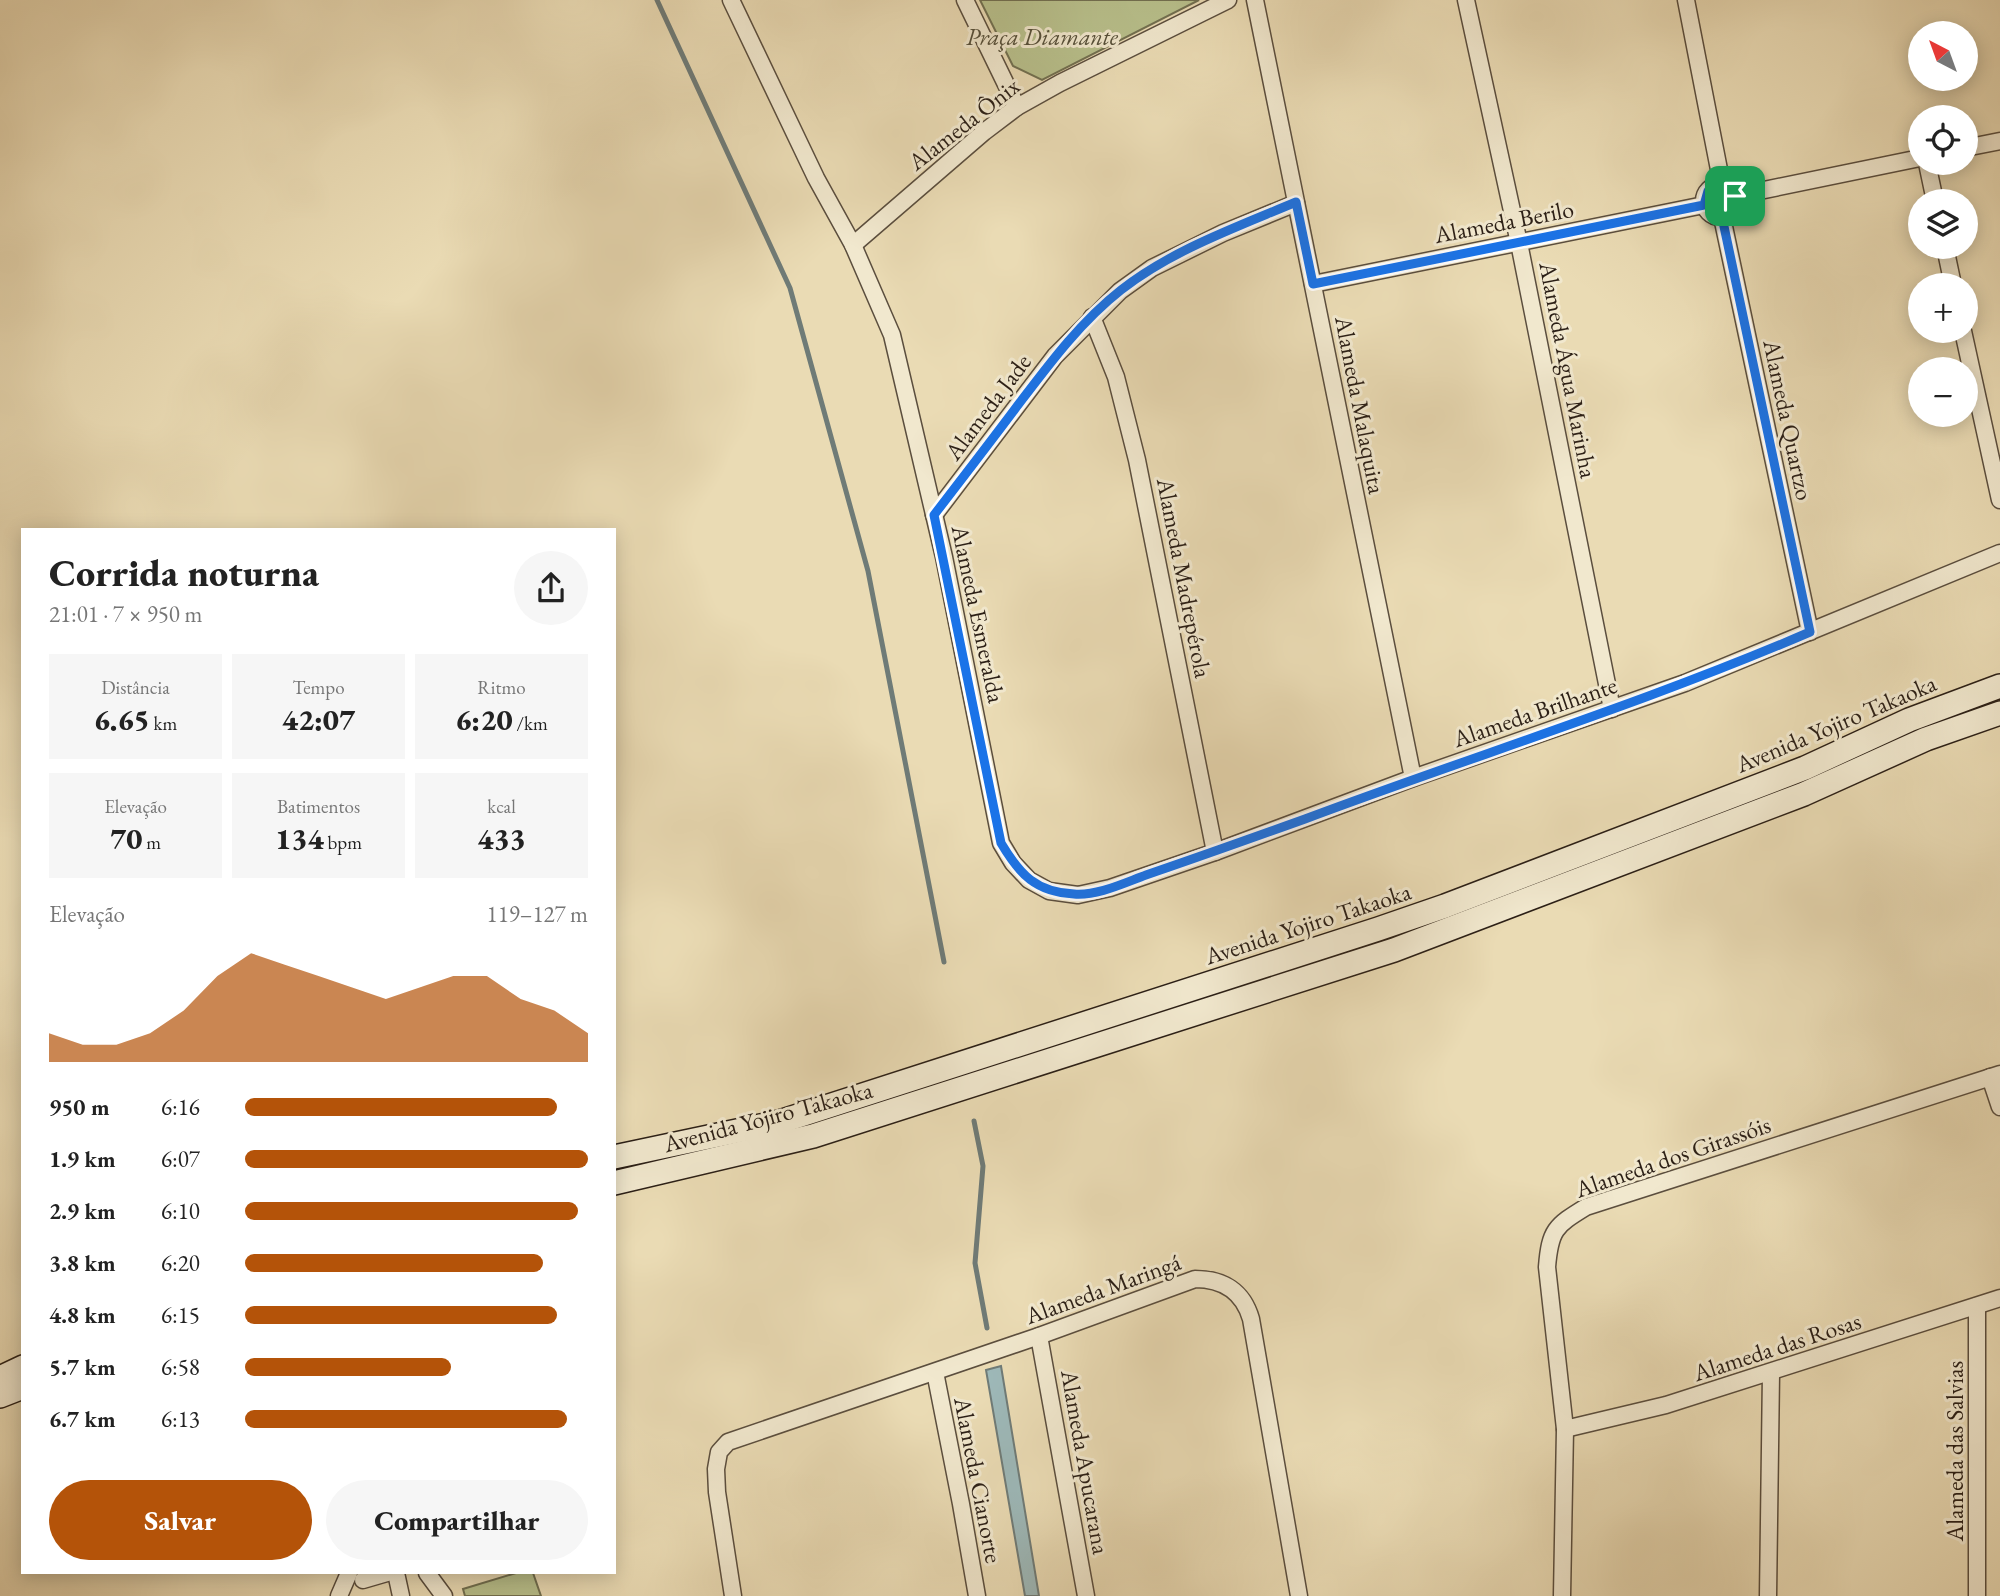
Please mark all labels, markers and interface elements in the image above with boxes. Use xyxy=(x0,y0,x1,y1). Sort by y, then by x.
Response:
park label: Praça Diamante xyxy=(966,21,1119,52)
north arrow xyxy=(1908,21,1978,91)
map controls xyxy=(1908,21,1978,427)
street label: Alameda Ônix xyxy=(901,70,1026,178)
button: locate xyxy=(1908,105,1978,175)
pin xyxy=(1705,166,1765,226)
icon: arrive xyxy=(1716,177,1754,215)
button: layers xyxy=(1908,189,1978,259)
street label: Alameda Berilo xyxy=(1431,193,1576,250)
street label: Alameda Água Marinha xyxy=(1532,258,1605,481)
button: + xyxy=(1908,273,1978,343)
street label: Alameda Malaquita xyxy=(1328,312,1393,497)
street label: Alameda Quartzo xyxy=(1756,336,1821,503)
street label: Alameda Jade xyxy=(937,347,1038,467)
button: − xyxy=(1908,357,1978,427)
street label: Alameda Madrepérola xyxy=(1150,474,1219,681)
street label: Alameda Esmeralda xyxy=(944,521,1013,706)
text: Corrida noturna xyxy=(49,548,319,597)
button: share xyxy=(514,551,588,625)
text: 21:01 · 7 × 950 m xyxy=(49,599,202,629)
street label: Avenida Yojiro Takaoka xyxy=(1730,667,1941,780)
street label: Alameda Brilhante xyxy=(1448,669,1621,754)
text: Distância xyxy=(101,675,170,700)
text: Tempo xyxy=(292,675,345,700)
text: Ritmo xyxy=(477,675,526,700)
text: 6.65 xyxy=(94,700,150,739)
text: 42:07 xyxy=(282,700,355,739)
text: 6:20 xyxy=(455,700,513,739)
text: km xyxy=(150,711,177,736)
text: /km xyxy=(513,711,548,736)
text: Elevação xyxy=(104,794,167,819)
text: Batimentos xyxy=(277,794,360,819)
text: kcal xyxy=(487,794,516,819)
text: 70 xyxy=(110,819,142,858)
text: 134 xyxy=(275,819,324,858)
text: 433 xyxy=(477,819,526,858)
text: m xyxy=(142,830,161,855)
text: bpm xyxy=(324,830,362,855)
street label: Avenida Yojiro Takaoka xyxy=(1200,875,1415,972)
text: Elevação xyxy=(49,899,125,929)
text: 119–127 m xyxy=(487,899,588,929)
street label: Avenida Yojiro Takaoka xyxy=(659,1074,876,1160)
text: 950 m xyxy=(49,1092,110,1122)
text: 6:16 xyxy=(161,1092,200,1122)
street label: Alameda dos Girassóis xyxy=(1570,1109,1775,1205)
text: 1.9 km xyxy=(49,1144,116,1174)
text: 6:07 xyxy=(161,1144,200,1174)
text: 2.9 km xyxy=(49,1196,116,1226)
text: 6:10 xyxy=(161,1196,200,1226)
street label: Alameda Maringá xyxy=(1020,1246,1185,1331)
text: 3.8 km xyxy=(49,1248,116,1278)
text: 6:20 xyxy=(161,1248,200,1278)
text: 4.8 km xyxy=(49,1300,116,1330)
text: 6:15 xyxy=(161,1300,200,1330)
street label: Alameda das Rosas xyxy=(1688,1305,1865,1389)
text: 5.7 km xyxy=(49,1352,116,1382)
text: 6:58 xyxy=(161,1352,200,1382)
street label: Alameda das Salvias xyxy=(1939,1361,1970,1542)
street label: Alameda Apucarana xyxy=(1054,1366,1117,1557)
street label: Alameda Cianorte xyxy=(947,1393,1010,1565)
text: 6.7 km xyxy=(49,1404,116,1434)
text: 6:13 xyxy=(161,1404,200,1434)
button: Salvar xyxy=(49,1480,312,1560)
button: Compartilhar xyxy=(326,1480,588,1560)

